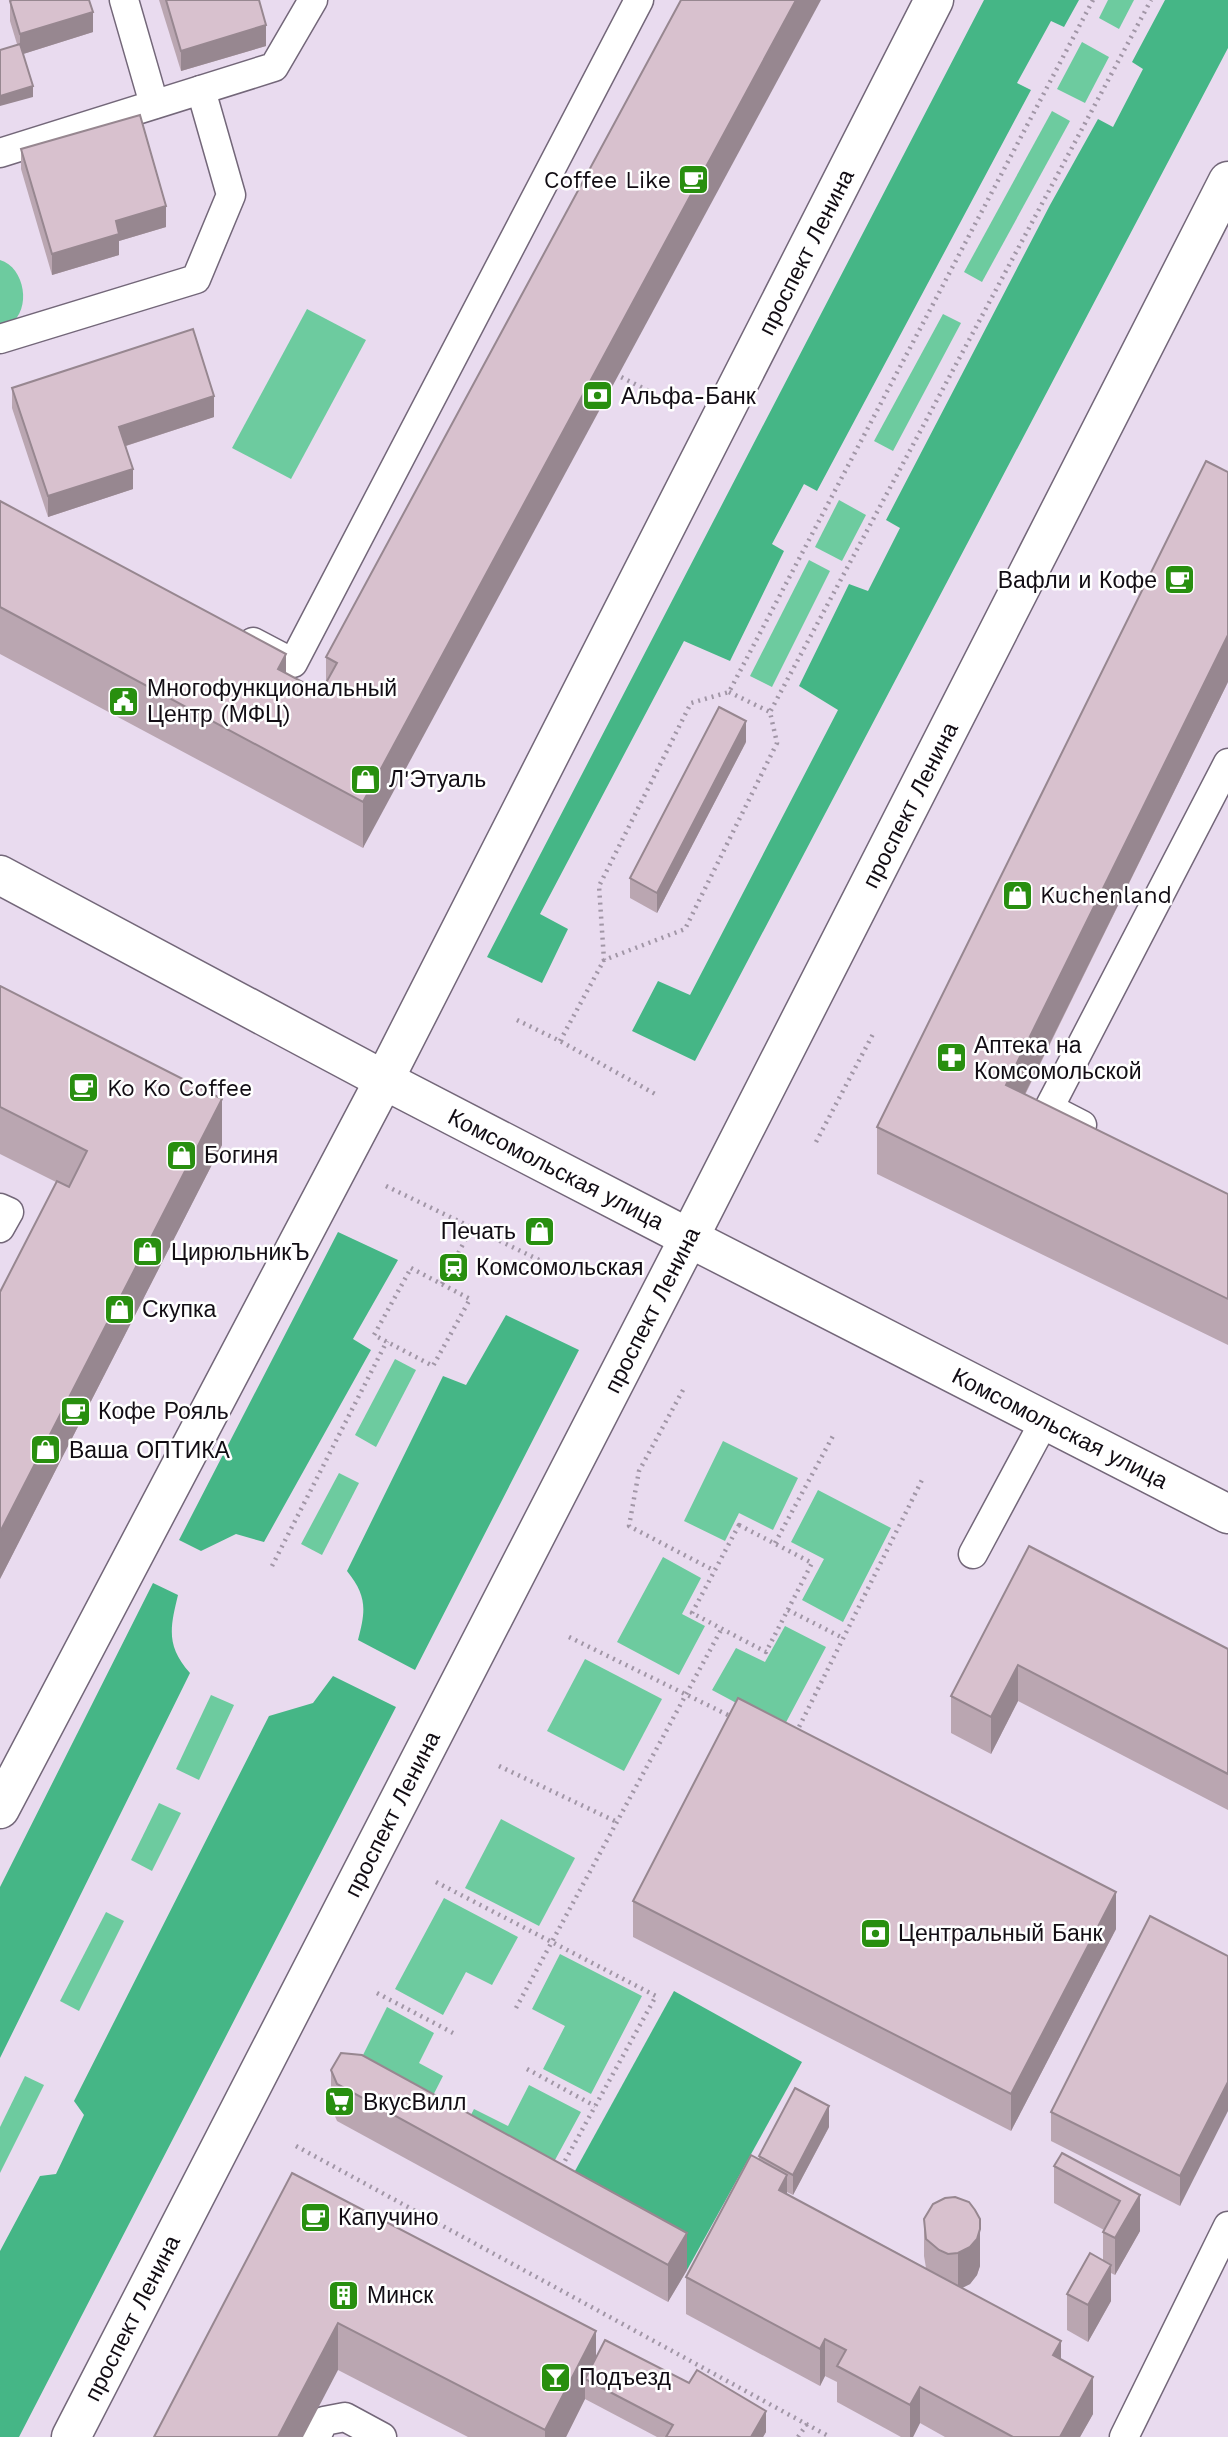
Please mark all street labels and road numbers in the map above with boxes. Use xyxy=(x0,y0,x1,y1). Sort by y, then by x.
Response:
street label: проспект Ленина xyxy=(753,165,860,340)
street label: проспект Ленина xyxy=(857,718,964,893)
street label: Комсомольская улица xyxy=(443,1103,668,1236)
street label: проспект Ленина xyxy=(599,1223,706,1398)
street label: Комсомольская улица xyxy=(947,1362,1172,1495)
street label: проспект Ленина xyxy=(339,1727,446,1902)
street label: проспект Ленина xyxy=(79,2231,186,2406)

